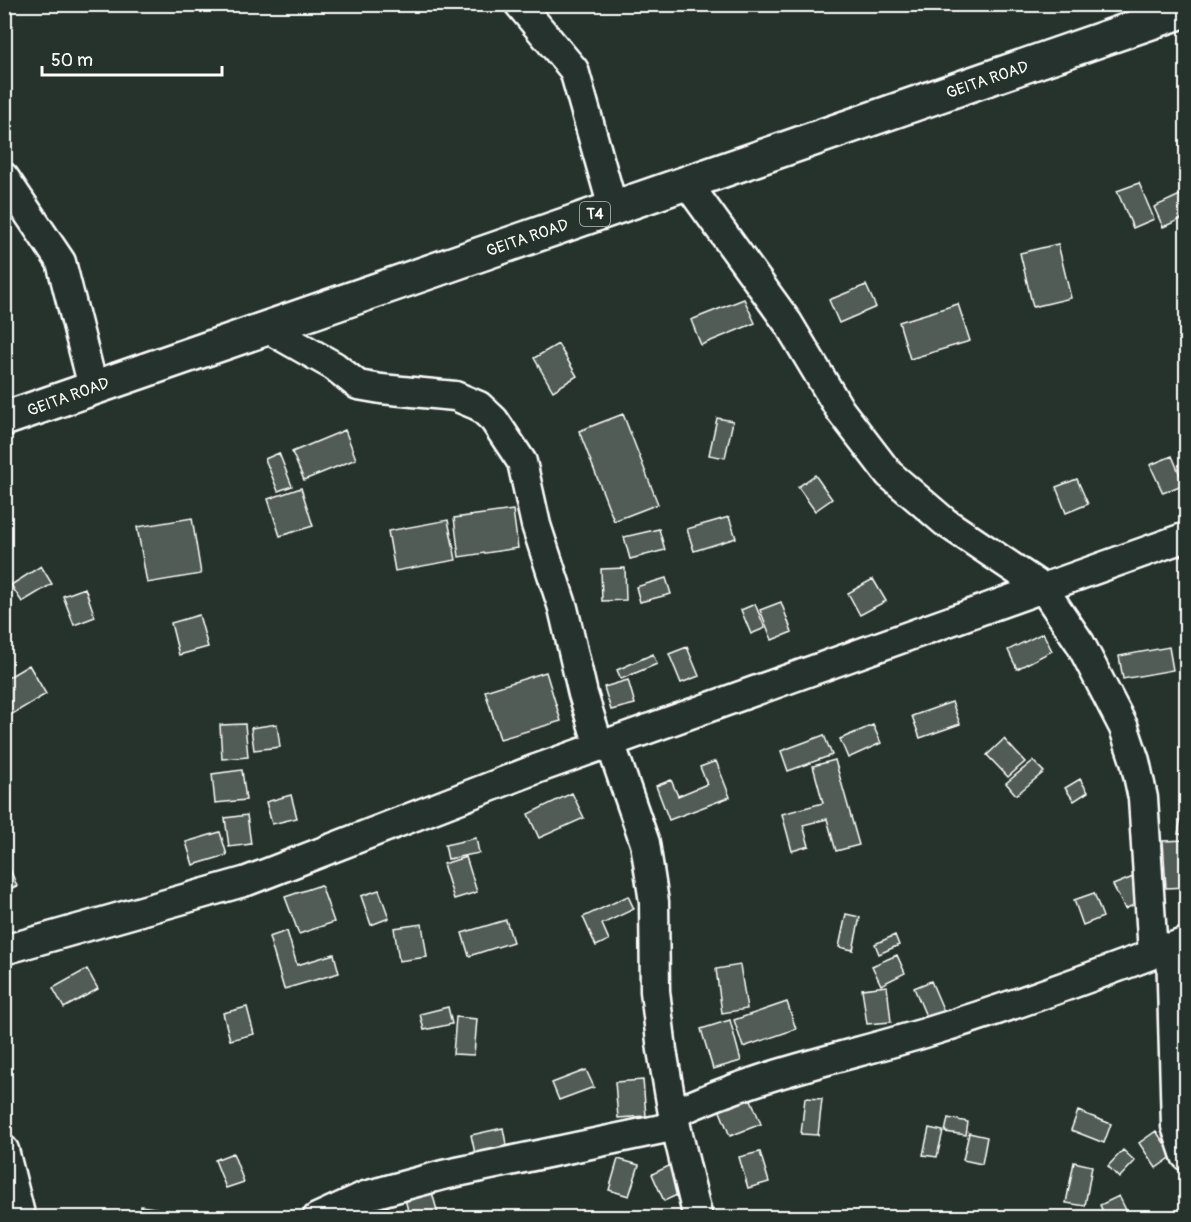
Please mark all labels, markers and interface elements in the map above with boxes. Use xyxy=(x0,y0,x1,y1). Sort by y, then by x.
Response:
scale bar xyxy=(42,39,222,77)
text: 50 m xyxy=(51,49,93,72)
street label: GEITA ROAD xyxy=(944,57,1031,103)
road number: T4 xyxy=(580,202,610,226)
street label: GEITA ROAD xyxy=(484,215,571,261)
street label: GEITA ROAD xyxy=(25,373,112,421)

